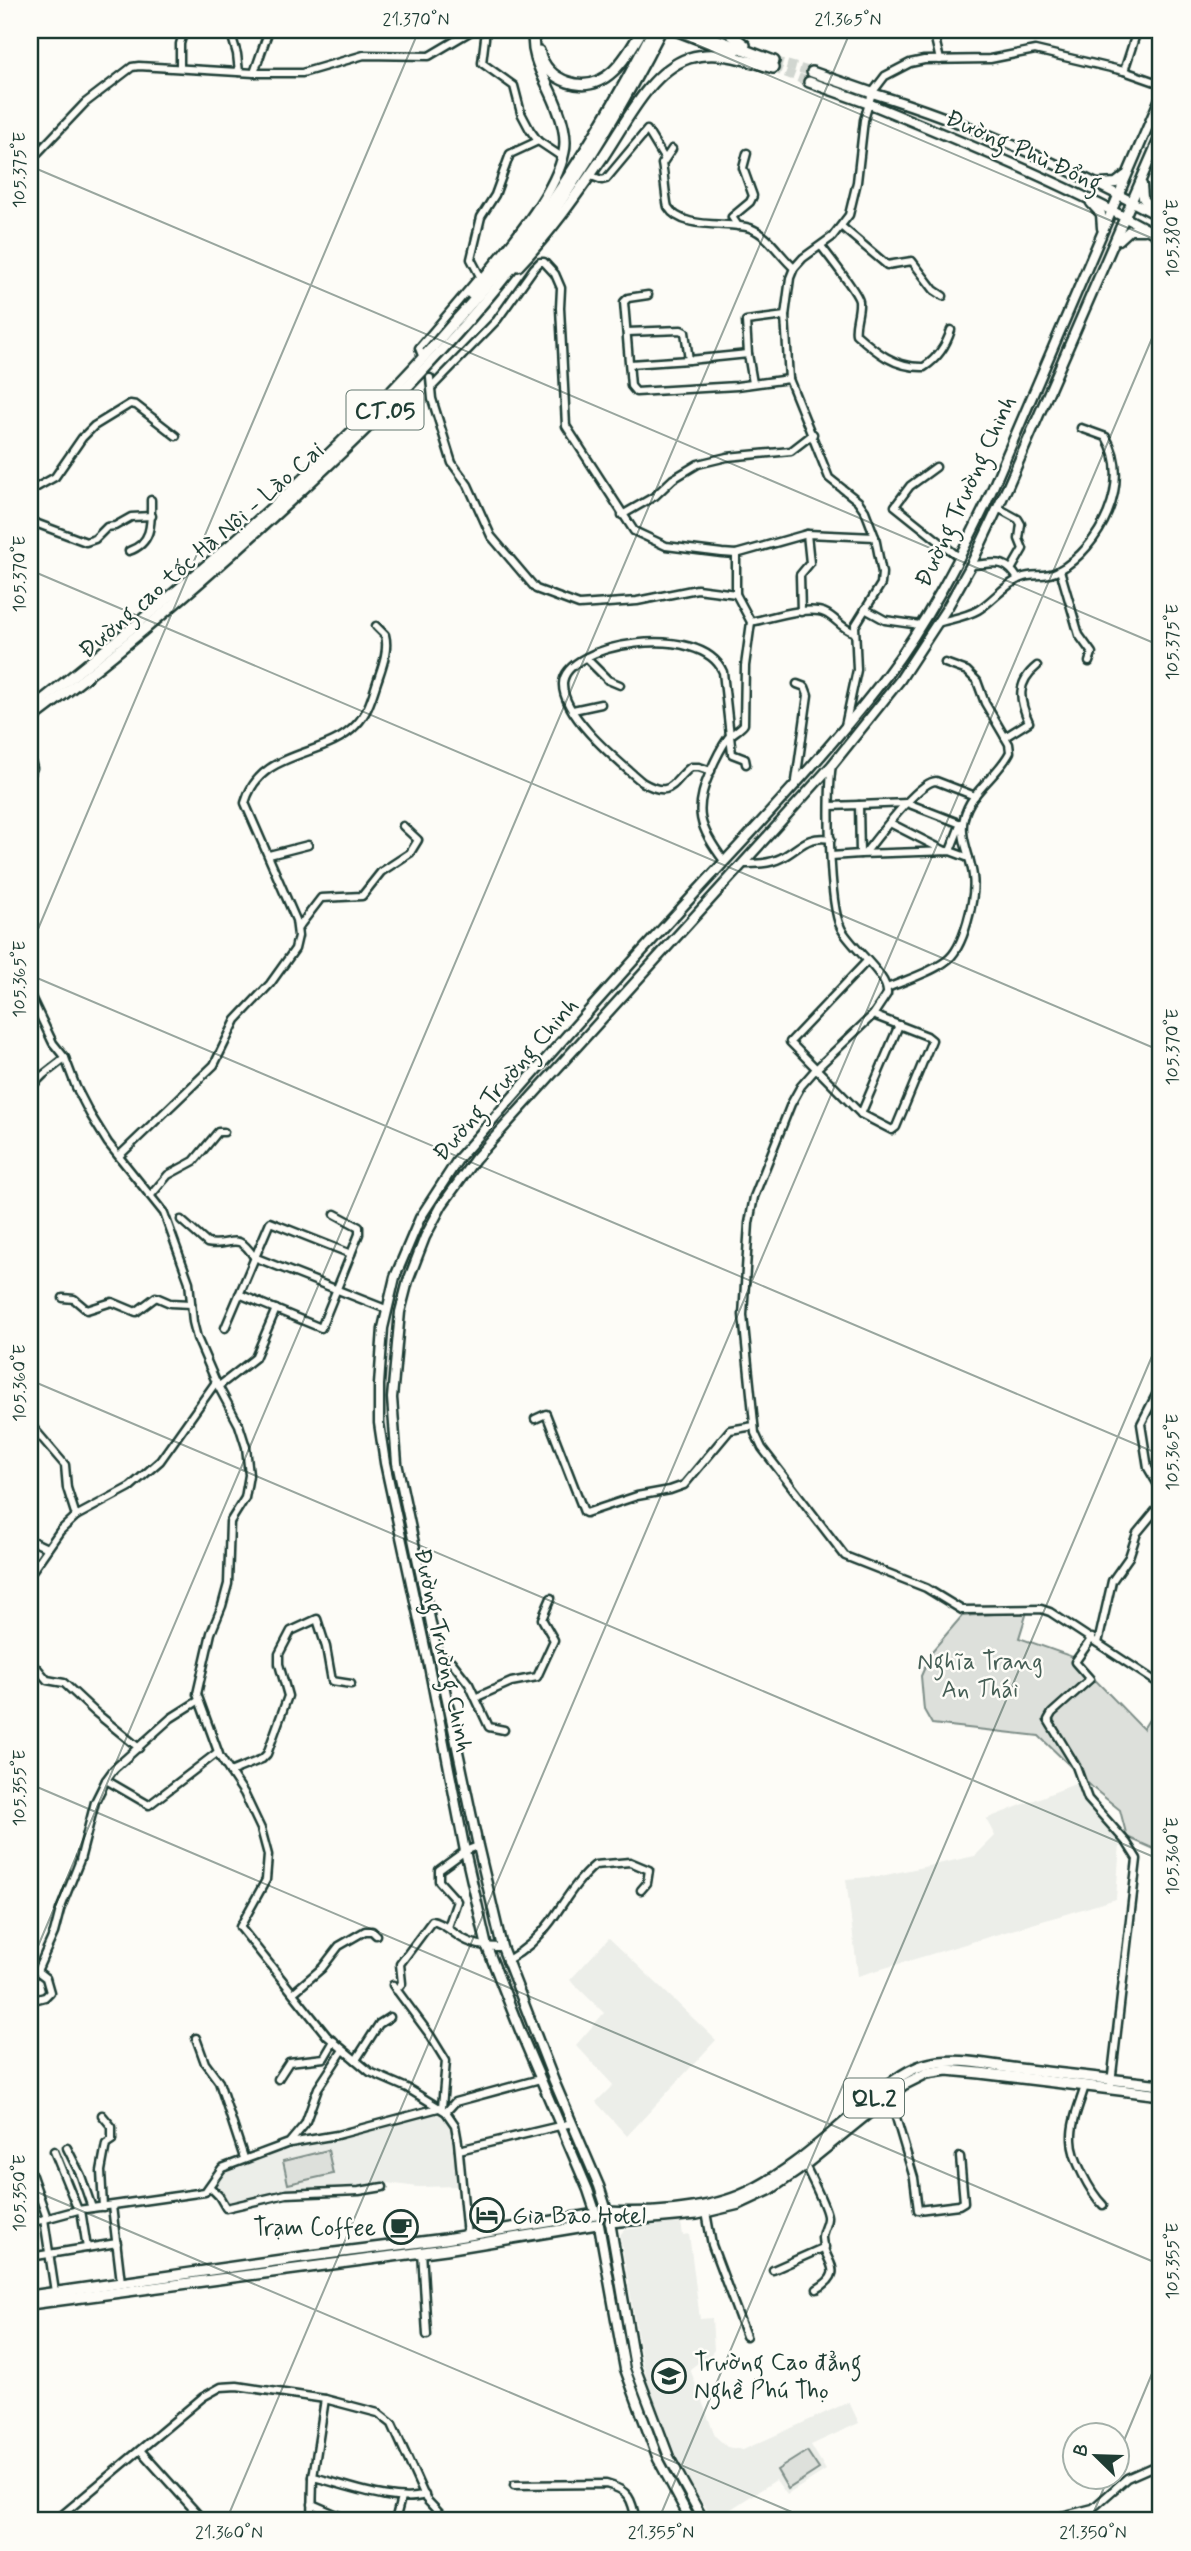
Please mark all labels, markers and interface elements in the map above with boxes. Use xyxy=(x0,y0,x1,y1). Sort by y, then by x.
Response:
text: 21.370°N xyxy=(383,8,449,32)
text: 21.365°N xyxy=(815,8,881,32)
street label: Đường Phù Đổng xyxy=(939,103,1106,202)
text: 105.375°E xyxy=(8,132,32,208)
text: 105.380°E xyxy=(1161,199,1185,277)
road number: CT.05 xyxy=(346,390,424,430)
street label: Đường Trường Chinh xyxy=(908,391,1027,594)
street label: Đường cao tốc Hà Nội - Lào Cai xyxy=(73,436,333,669)
text: 105.370°E xyxy=(8,535,32,613)
text: 105.375°E xyxy=(1161,604,1185,680)
text: 105.365°E xyxy=(8,940,32,1018)
street label: Đường Trường Chinh xyxy=(426,991,588,1170)
text: 105.370°E xyxy=(1161,1008,1185,1086)
text: 105.360°E xyxy=(8,1344,32,1422)
text: 105.365°E xyxy=(1161,1413,1185,1491)
street label: Đường Trường Chinh xyxy=(403,1546,479,1756)
park label: Nghĩa Trang An Thái xyxy=(917,1647,1043,1706)
text: 105.355°E xyxy=(8,1750,32,1826)
text: 105.360°E xyxy=(1161,1817,1185,1895)
road number: QL.2 xyxy=(844,2078,904,2118)
text: 105.350°E xyxy=(8,2154,32,2232)
hotel icon: Gia Bao Hotel xyxy=(468,2196,506,2234)
place label: Gia Bao Hotel xyxy=(512,2201,646,2232)
cafe icon: Trạm Coffee xyxy=(382,2208,420,2246)
place label: Trạm Coffee xyxy=(253,2213,376,2244)
text: 105.355°E xyxy=(1161,2223,1185,2299)
place label: Trường Cao đẳng Nghề Phú Thọ xyxy=(694,2348,862,2410)
school or university icon: Trường Cao đẳng Nghề Phú Thọ xyxy=(650,2357,688,2395)
north arrow xyxy=(1062,2422,1132,2492)
text: B xyxy=(1068,2440,1096,2460)
text: 21.360°N xyxy=(195,2521,263,2545)
text: 21.355°N xyxy=(628,2521,694,2545)
text: 21.350°N xyxy=(1059,2521,1127,2545)

